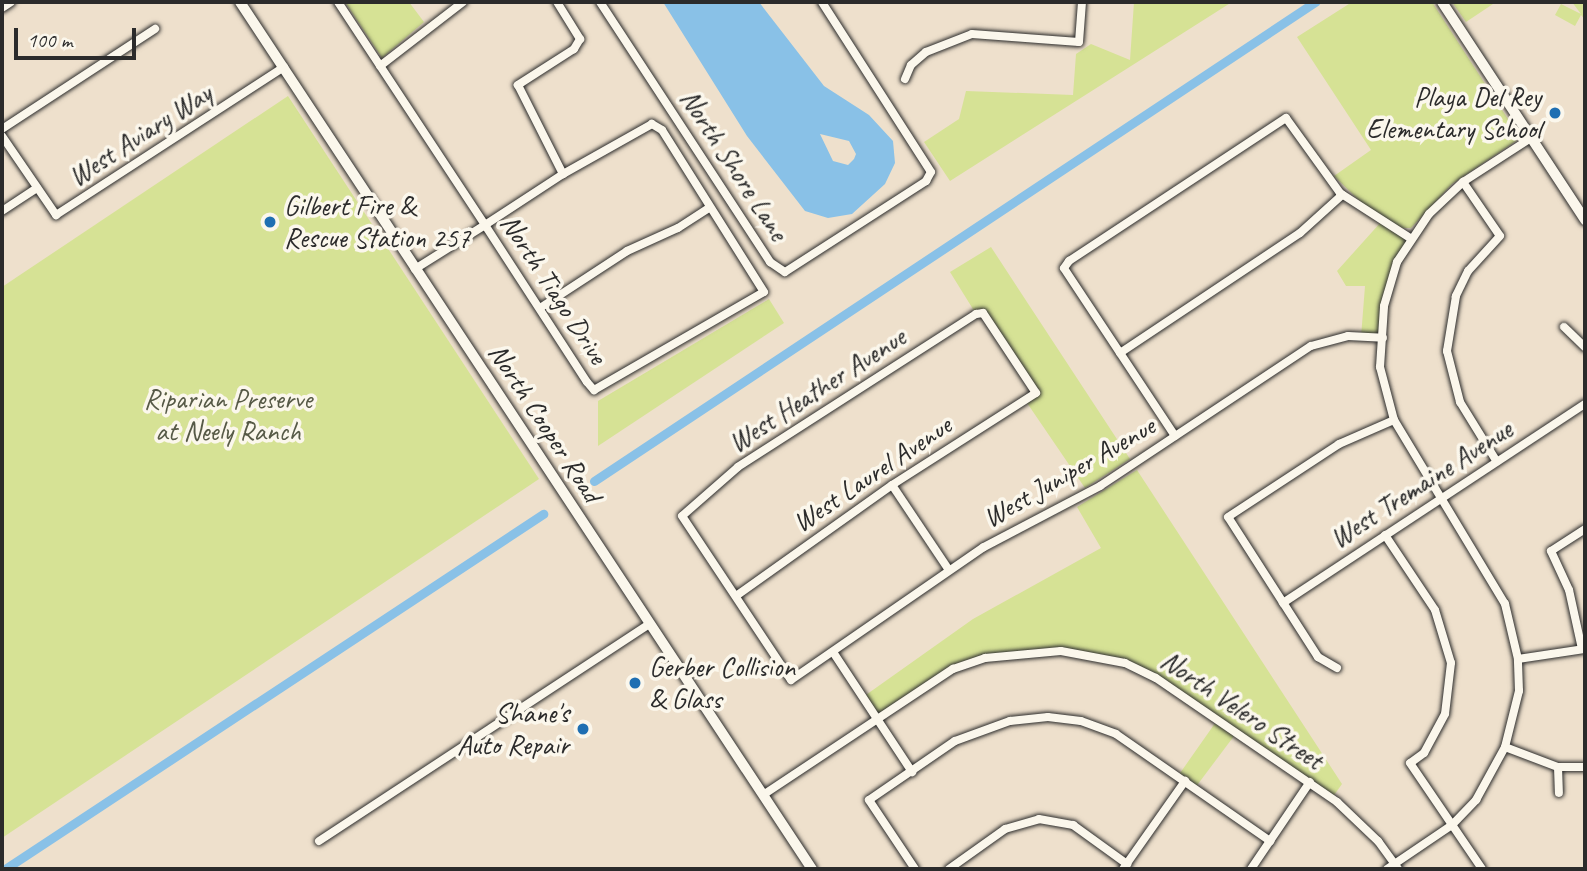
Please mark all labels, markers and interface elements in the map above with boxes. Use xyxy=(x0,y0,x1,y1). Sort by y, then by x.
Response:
scale bar xyxy=(18,14,140,58)
text: 100 m xyxy=(27,27,72,53)
street label: West Aviary Way xyxy=(63,77,217,193)
place label: Playa Del Rey Elementary School xyxy=(1366,80,1541,146)
street label: North Shore Lane xyxy=(672,83,796,247)
marker: Playa Del Rey Elementary School xyxy=(1547,105,1563,121)
place label: Gilbert Fire & Rescue Station 257 xyxy=(284,189,471,255)
street label: North Tiago Drive xyxy=(493,208,615,370)
marker: Gilbert Fire & Rescue Station 257 xyxy=(262,214,278,230)
street label: West Heather Avenue xyxy=(723,320,911,460)
street label: North Cooper Road xyxy=(481,338,609,508)
park label: Riparian Preserve at Neely Ranch xyxy=(144,382,312,448)
street label: West Laurel Avenue xyxy=(786,408,958,540)
street label: West Juniper Avenue xyxy=(977,409,1161,535)
street label: West Tremaine Avenue xyxy=(1323,412,1519,556)
street label: North Velero Street xyxy=(1154,643,1330,777)
place label: Gerber Collision & Glass xyxy=(649,650,795,716)
marker: Gerber Collision & Glass xyxy=(627,675,643,691)
place label: Shane's Auto Repair xyxy=(458,696,569,762)
marker: Shane's Auto Repair xyxy=(575,721,591,737)

